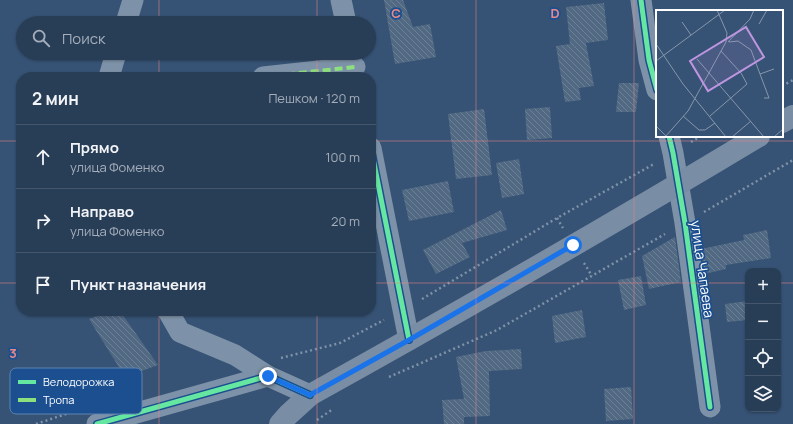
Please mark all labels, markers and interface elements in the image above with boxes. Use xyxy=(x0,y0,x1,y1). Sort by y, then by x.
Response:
text: C xyxy=(391,4,401,22)
text: D xyxy=(550,4,560,22)
inset map xyxy=(656,10,783,137)
search box xyxy=(16,16,376,60)
icon: search xyxy=(30,27,52,49)
text: Поиск xyxy=(62,28,106,49)
text: 2 мин xyxy=(32,87,79,110)
text: Пешком · 120 m xyxy=(268,89,360,107)
text: Прямо xyxy=(70,137,119,158)
icon: ahead xyxy=(32,146,54,168)
text: 100 m xyxy=(325,148,360,166)
text: улица Фоменко xyxy=(70,158,165,176)
text: Направо xyxy=(70,201,134,222)
icon: right xyxy=(32,210,54,232)
text: 20 m xyxy=(331,212,360,230)
street label: улица Чапаева xyxy=(687,219,719,319)
text: улица Фоменко xyxy=(70,222,165,240)
route start xyxy=(564,236,582,254)
map controls xyxy=(745,268,781,412)
button: + xyxy=(745,268,781,304)
icon: arrive xyxy=(32,274,54,296)
text: Пункт назначения xyxy=(70,274,206,295)
button: − xyxy=(745,304,781,340)
button: locate xyxy=(745,340,781,376)
text: 3 xyxy=(9,344,17,362)
route end xyxy=(259,367,277,385)
legend xyxy=(10,368,142,414)
text: Велодорожка xyxy=(43,374,114,389)
button: layers xyxy=(745,376,781,412)
text: Тропа xyxy=(43,392,74,407)

